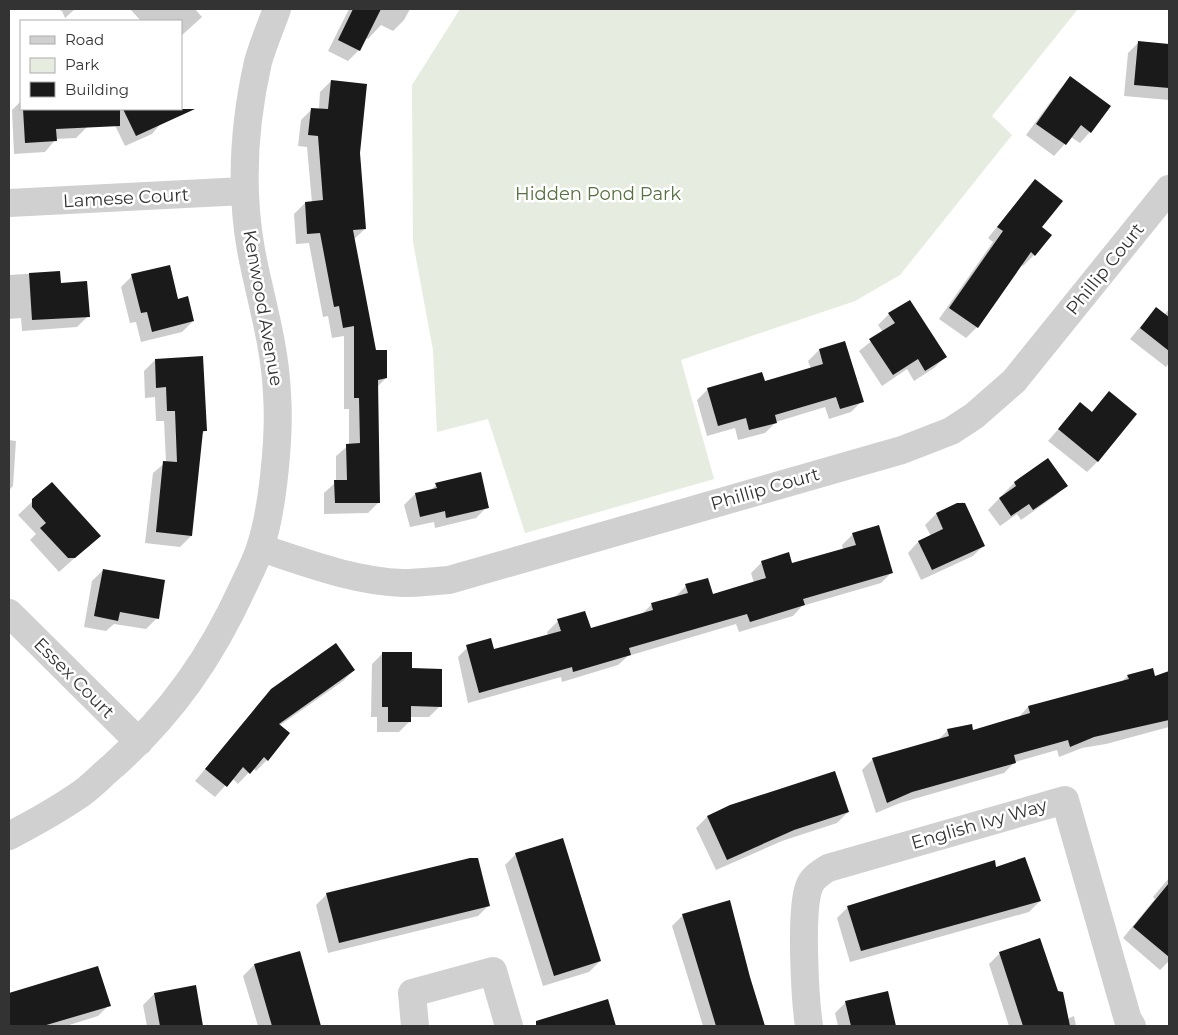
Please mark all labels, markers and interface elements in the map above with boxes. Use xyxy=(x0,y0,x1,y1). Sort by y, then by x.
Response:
legend xyxy=(20,20,182,110)
text: Road xyxy=(65,30,104,49)
text: Park xyxy=(65,55,99,74)
text: Building xyxy=(65,80,129,99)
park label: Hidden Pond Park xyxy=(515,183,681,205)
street label: Lamese Court xyxy=(62,184,190,212)
street label: Phillip Court xyxy=(1061,219,1149,319)
street label: Kenwood Avenue xyxy=(238,228,288,388)
street label: Phillip Court xyxy=(708,463,822,515)
street label: Essex Court xyxy=(29,633,119,723)
street label: English Ivy Way xyxy=(908,794,1050,854)

